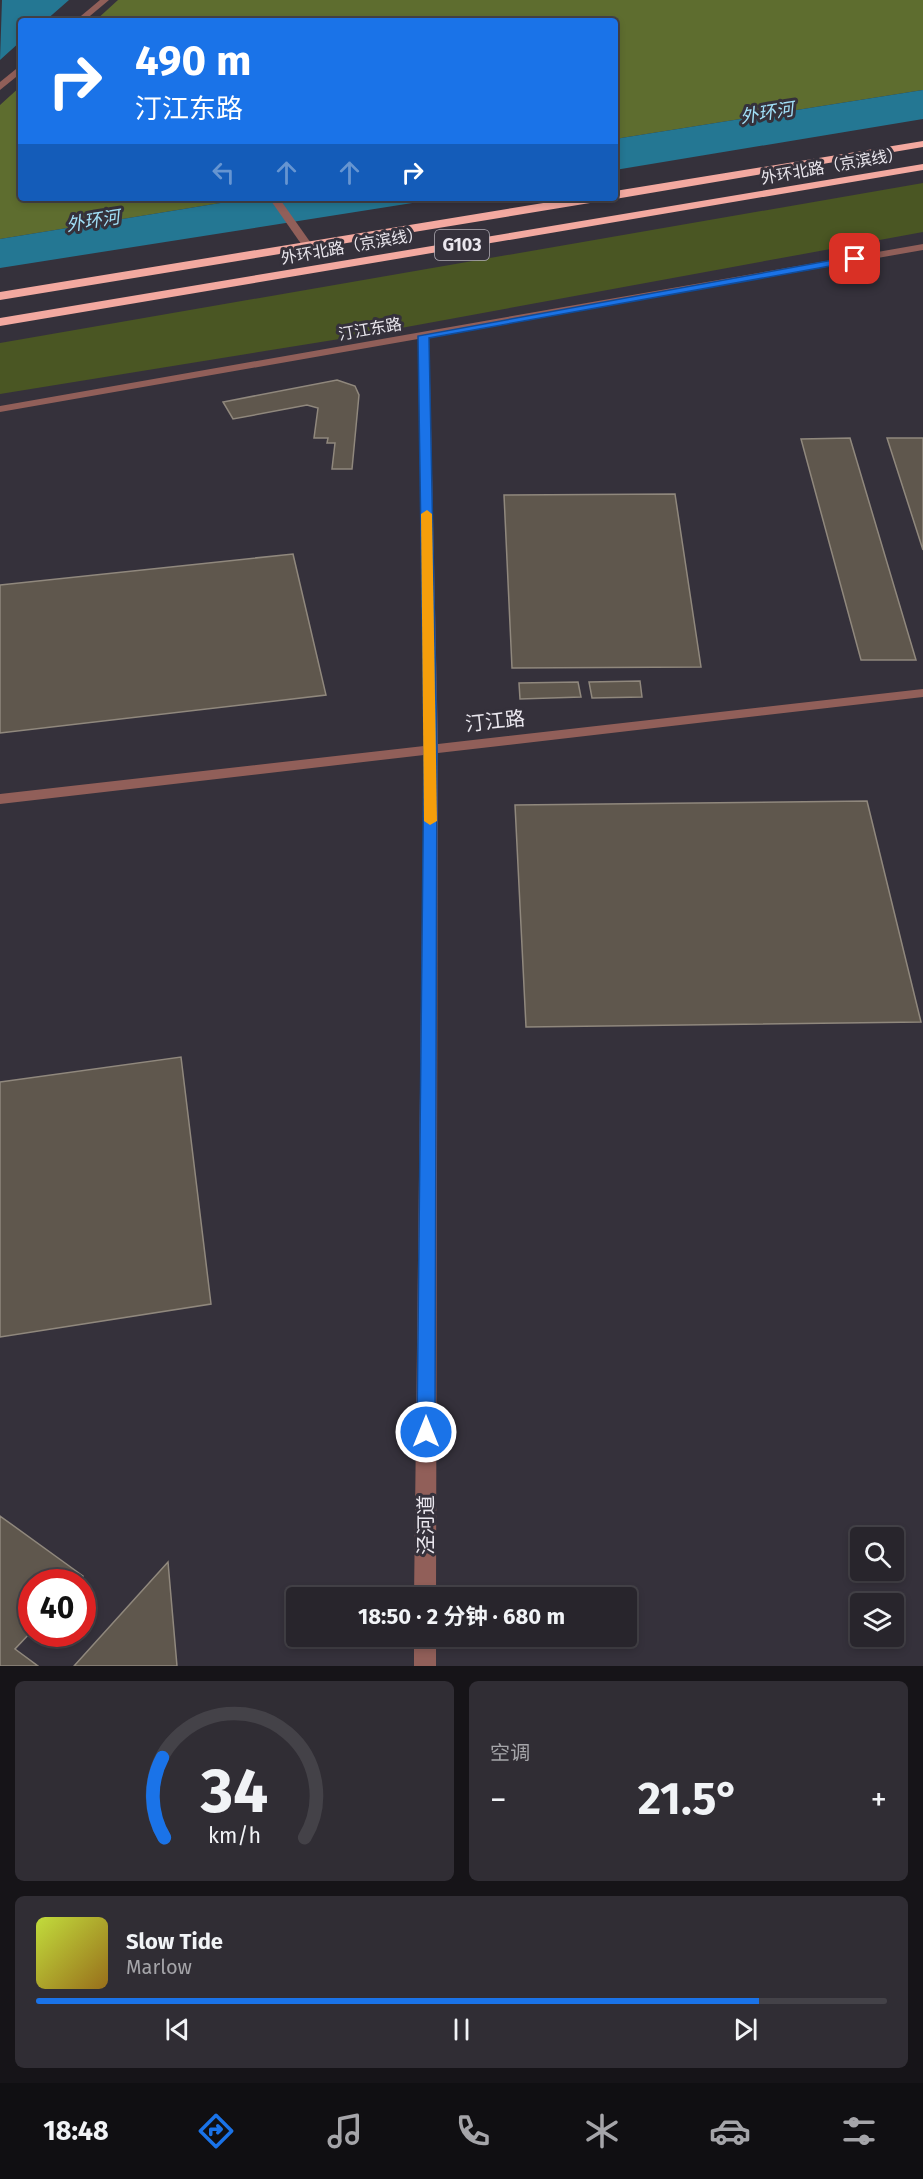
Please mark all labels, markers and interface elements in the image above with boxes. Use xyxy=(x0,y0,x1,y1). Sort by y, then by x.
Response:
text: 490 m xyxy=(135,36,251,86)
icon: right xyxy=(36,42,114,120)
text: 汀江东路 xyxy=(135,93,243,125)
water label: 外环河 xyxy=(739,97,798,128)
street label: 外环北路（京滨线） xyxy=(759,144,905,188)
icon: left xyxy=(207,156,240,189)
icon: ahead xyxy=(270,156,303,189)
icon: ahead xyxy=(333,156,366,189)
icon: right xyxy=(396,156,429,189)
water label: 外环河 xyxy=(65,205,124,236)
street label: 外环北路（京滨线） xyxy=(279,224,425,268)
road number: G103 xyxy=(435,230,489,260)
pin xyxy=(829,233,880,284)
icon: arrive xyxy=(838,242,871,275)
street label: 汀江东路 xyxy=(337,314,403,344)
street label: 汀江路 xyxy=(464,706,526,736)
position arrow xyxy=(394,1400,458,1464)
street label: 泾河道 xyxy=(414,1495,438,1555)
map controls xyxy=(850,1527,904,1647)
button: search xyxy=(850,1527,904,1581)
speed limit sign: 40 xyxy=(18,1569,96,1647)
button: layers xyxy=(850,1593,904,1647)
text: 18:50 · 2 分钟 · 680 m xyxy=(358,1603,565,1630)
text: 空调 xyxy=(490,1741,530,1765)
text: 34 xyxy=(200,1754,268,1829)
text: 21.5° xyxy=(638,1772,739,1826)
text: − xyxy=(490,1780,507,1820)
text: + xyxy=(871,1780,887,1820)
text: km/h xyxy=(208,1823,261,1849)
text: Slow Tide xyxy=(126,1928,223,1955)
text: Marlow xyxy=(126,1955,192,1979)
icon: previous xyxy=(161,2013,194,2046)
icon: pause xyxy=(445,2013,478,2046)
icon: next xyxy=(729,2013,762,2046)
icon: directions xyxy=(195,2110,237,2152)
icon: music xyxy=(324,2110,366,2152)
icon: phone xyxy=(452,2110,494,2152)
icon: climate xyxy=(581,2110,623,2152)
icon: car xyxy=(709,2110,751,2152)
icon: filters xyxy=(838,2110,880,2152)
text: 18:48 xyxy=(43,2115,109,2147)

